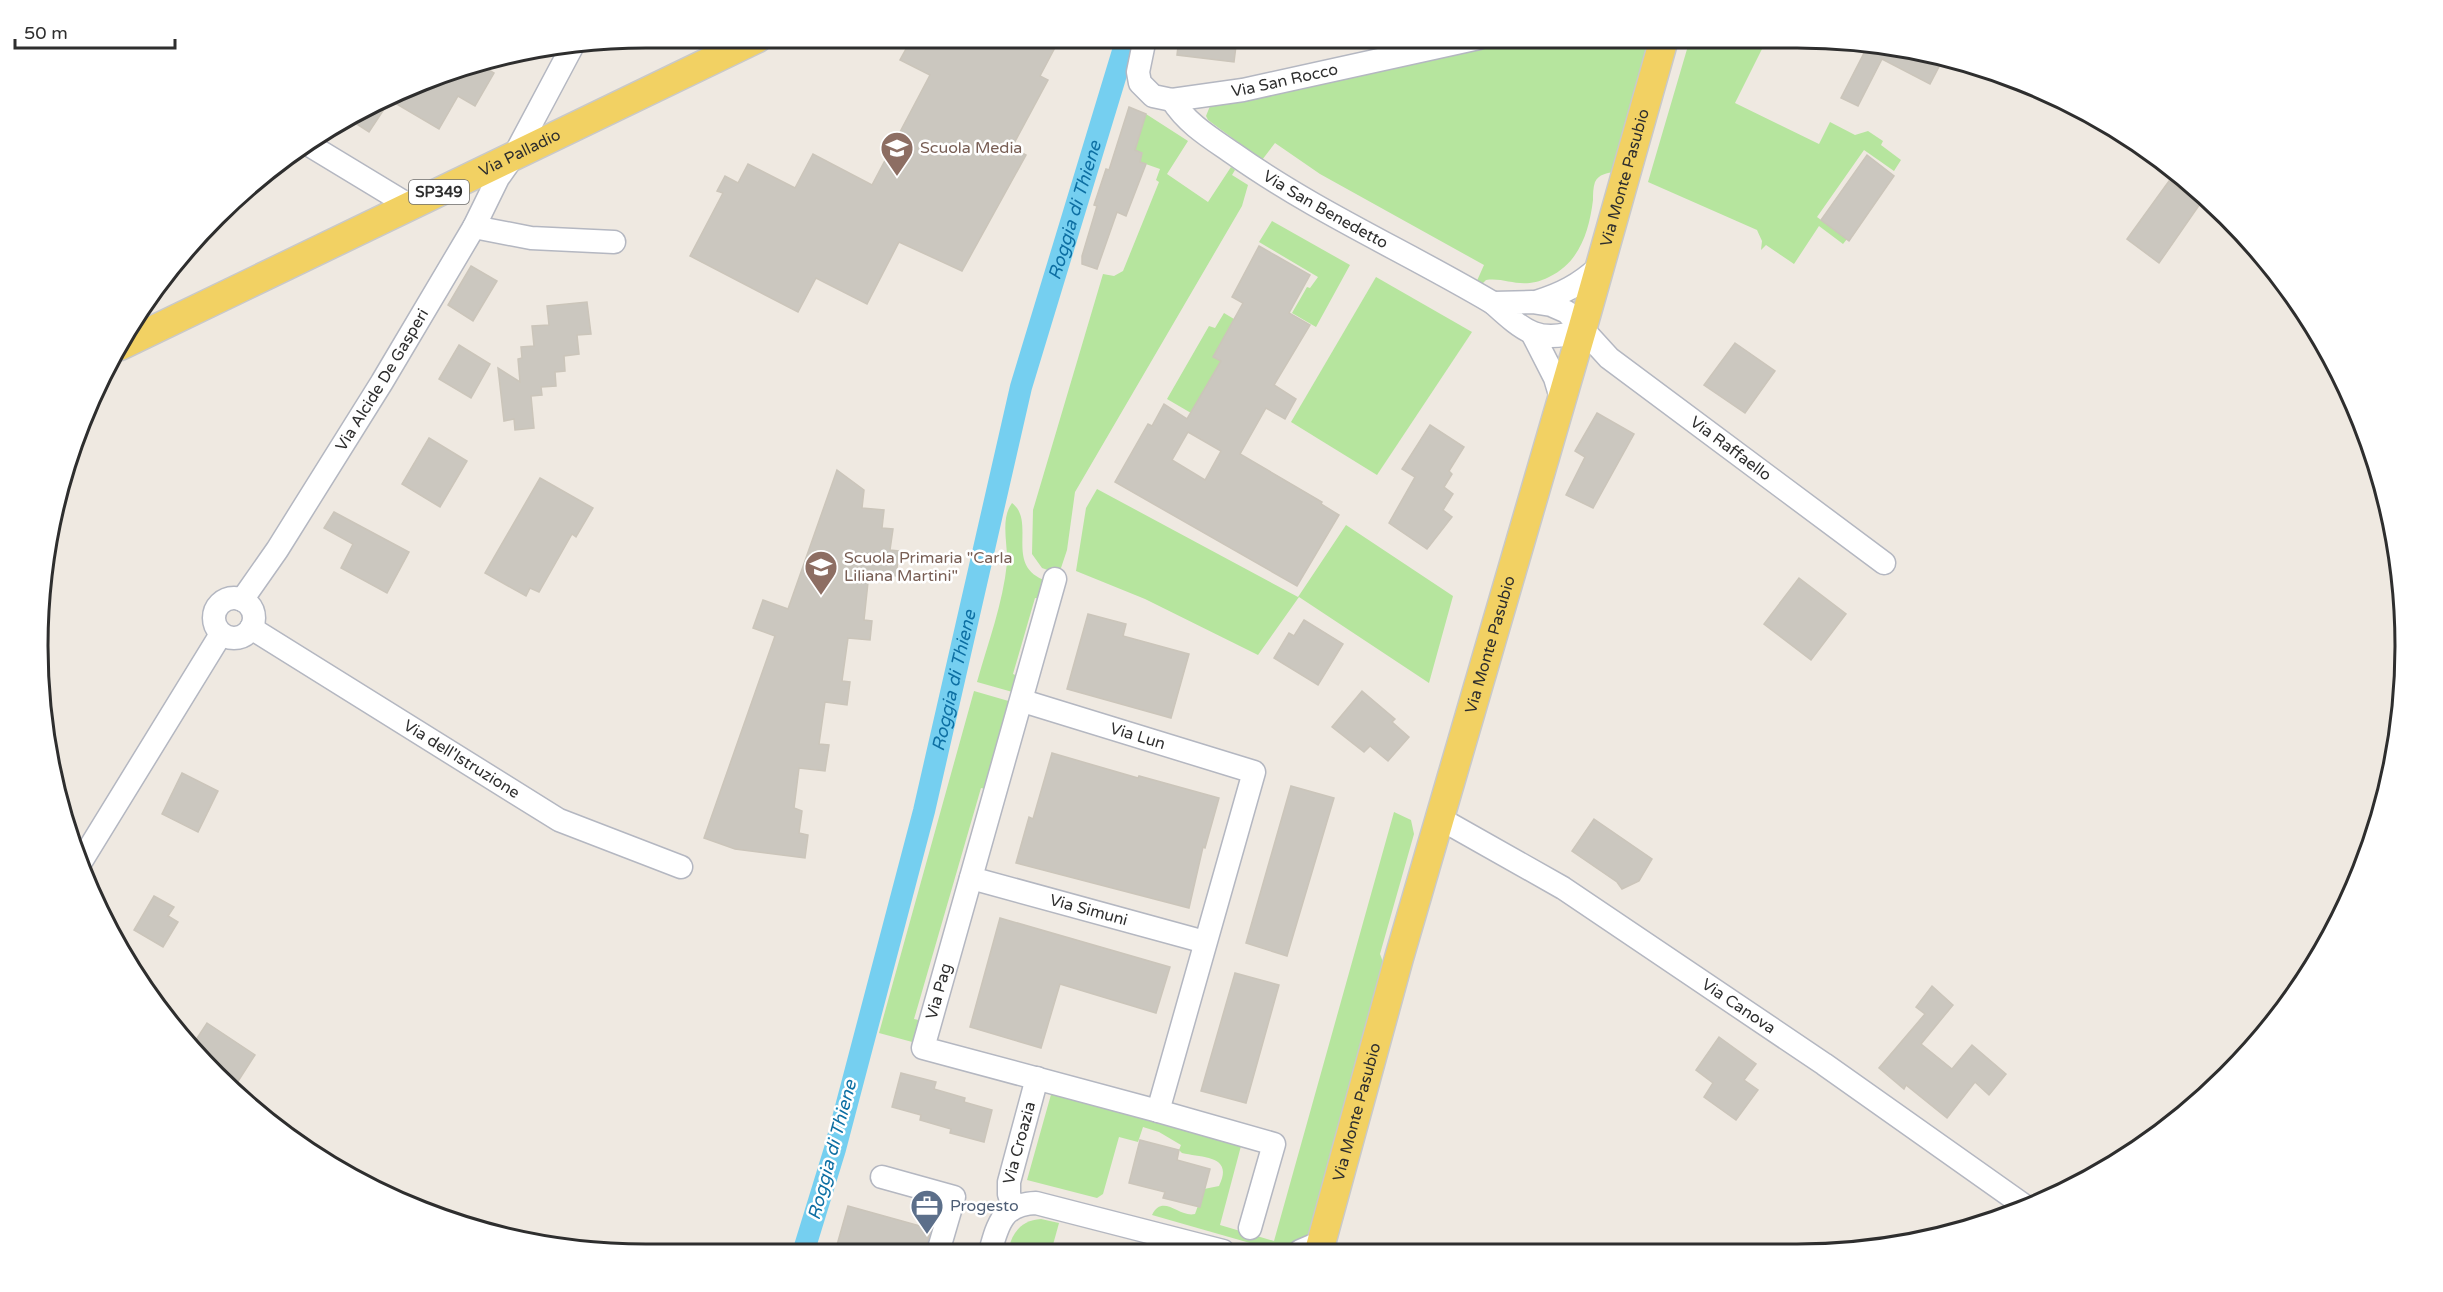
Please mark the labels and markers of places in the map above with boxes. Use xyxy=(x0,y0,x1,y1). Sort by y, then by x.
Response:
school or university icon: Scuola Media xyxy=(879,130,915,177)
place label: Scuola Media xyxy=(920,138,1022,158)
place label: Scuola Primaria "Carla Liliana Martini" xyxy=(844,548,1012,586)
school or university icon: Scuola Primaria "Carla Liliana Martini" xyxy=(803,549,839,596)
office icon: Progesto xyxy=(909,1188,945,1235)
place label: Progesto xyxy=(950,1196,1019,1216)

